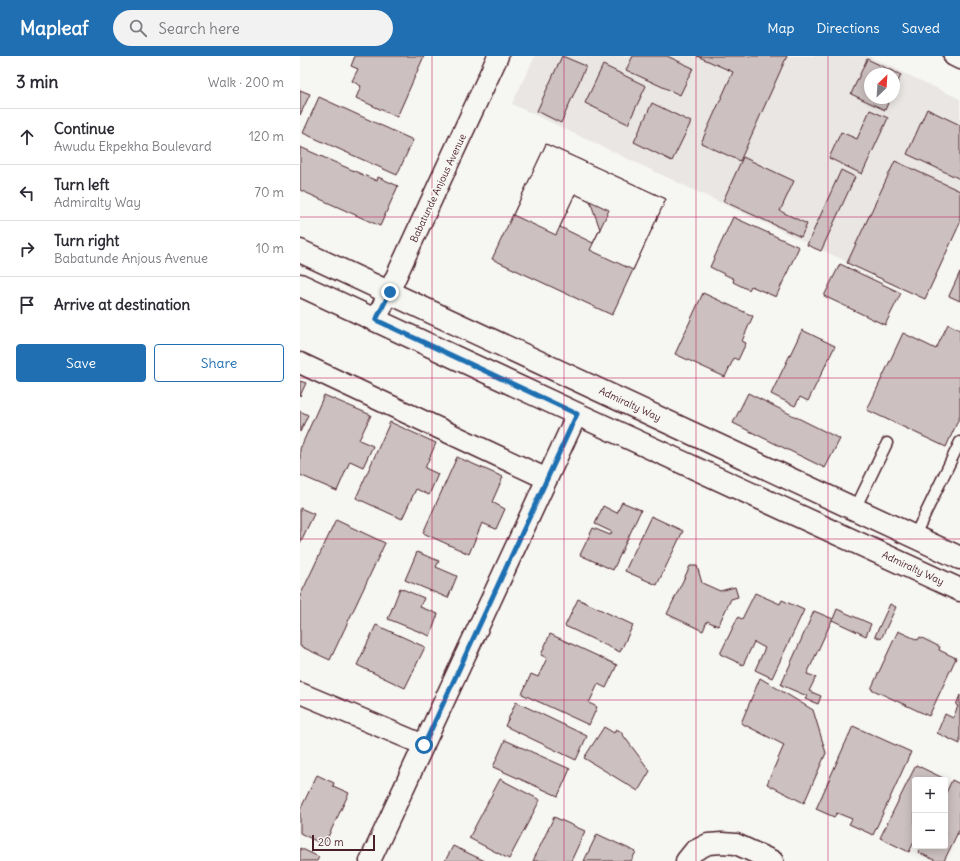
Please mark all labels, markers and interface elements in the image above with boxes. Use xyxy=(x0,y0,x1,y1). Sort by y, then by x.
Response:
search box xyxy=(113,10,393,46)
text: Mapleaf xyxy=(20,16,89,40)
icon: search xyxy=(127,17,149,39)
text: Search here xyxy=(159,19,240,38)
text: Map xyxy=(767,19,794,37)
text: Directions xyxy=(816,19,880,37)
text: Saved xyxy=(902,19,940,37)
north arrow xyxy=(864,68,900,104)
text: 3 min xyxy=(16,71,58,93)
text: Walk · 200 m xyxy=(208,74,284,91)
text: Continue xyxy=(54,119,115,138)
icon: ahead xyxy=(16,126,38,148)
text: 120 m xyxy=(249,128,284,145)
street label: Babatunde Anjous Avenue xyxy=(407,132,469,244)
text: Awudu Ekpekha Boulevard xyxy=(54,138,212,155)
text: Turn left xyxy=(54,175,109,194)
icon: left xyxy=(16,182,38,204)
text: 70 m xyxy=(255,184,284,201)
text: Admiralty Way xyxy=(54,194,141,211)
text: Turn right xyxy=(54,231,119,250)
icon: right xyxy=(16,238,38,260)
text: 10 m xyxy=(256,240,284,257)
text: Babatunde Anjous Avenue xyxy=(54,250,208,267)
route end xyxy=(381,283,399,301)
icon: arrive xyxy=(16,294,38,316)
text: Arrive at destination xyxy=(54,295,190,314)
button: Save xyxy=(16,344,146,382)
button: Share xyxy=(154,344,284,382)
street label: Admiralty Way xyxy=(597,384,663,424)
street label: Admiralty Way xyxy=(880,548,946,588)
route start xyxy=(415,736,433,754)
map controls xyxy=(912,777,948,849)
button: + xyxy=(912,777,948,813)
button: − xyxy=(912,813,948,849)
scale bar xyxy=(312,833,375,852)
text: 20 m xyxy=(318,835,344,849)

